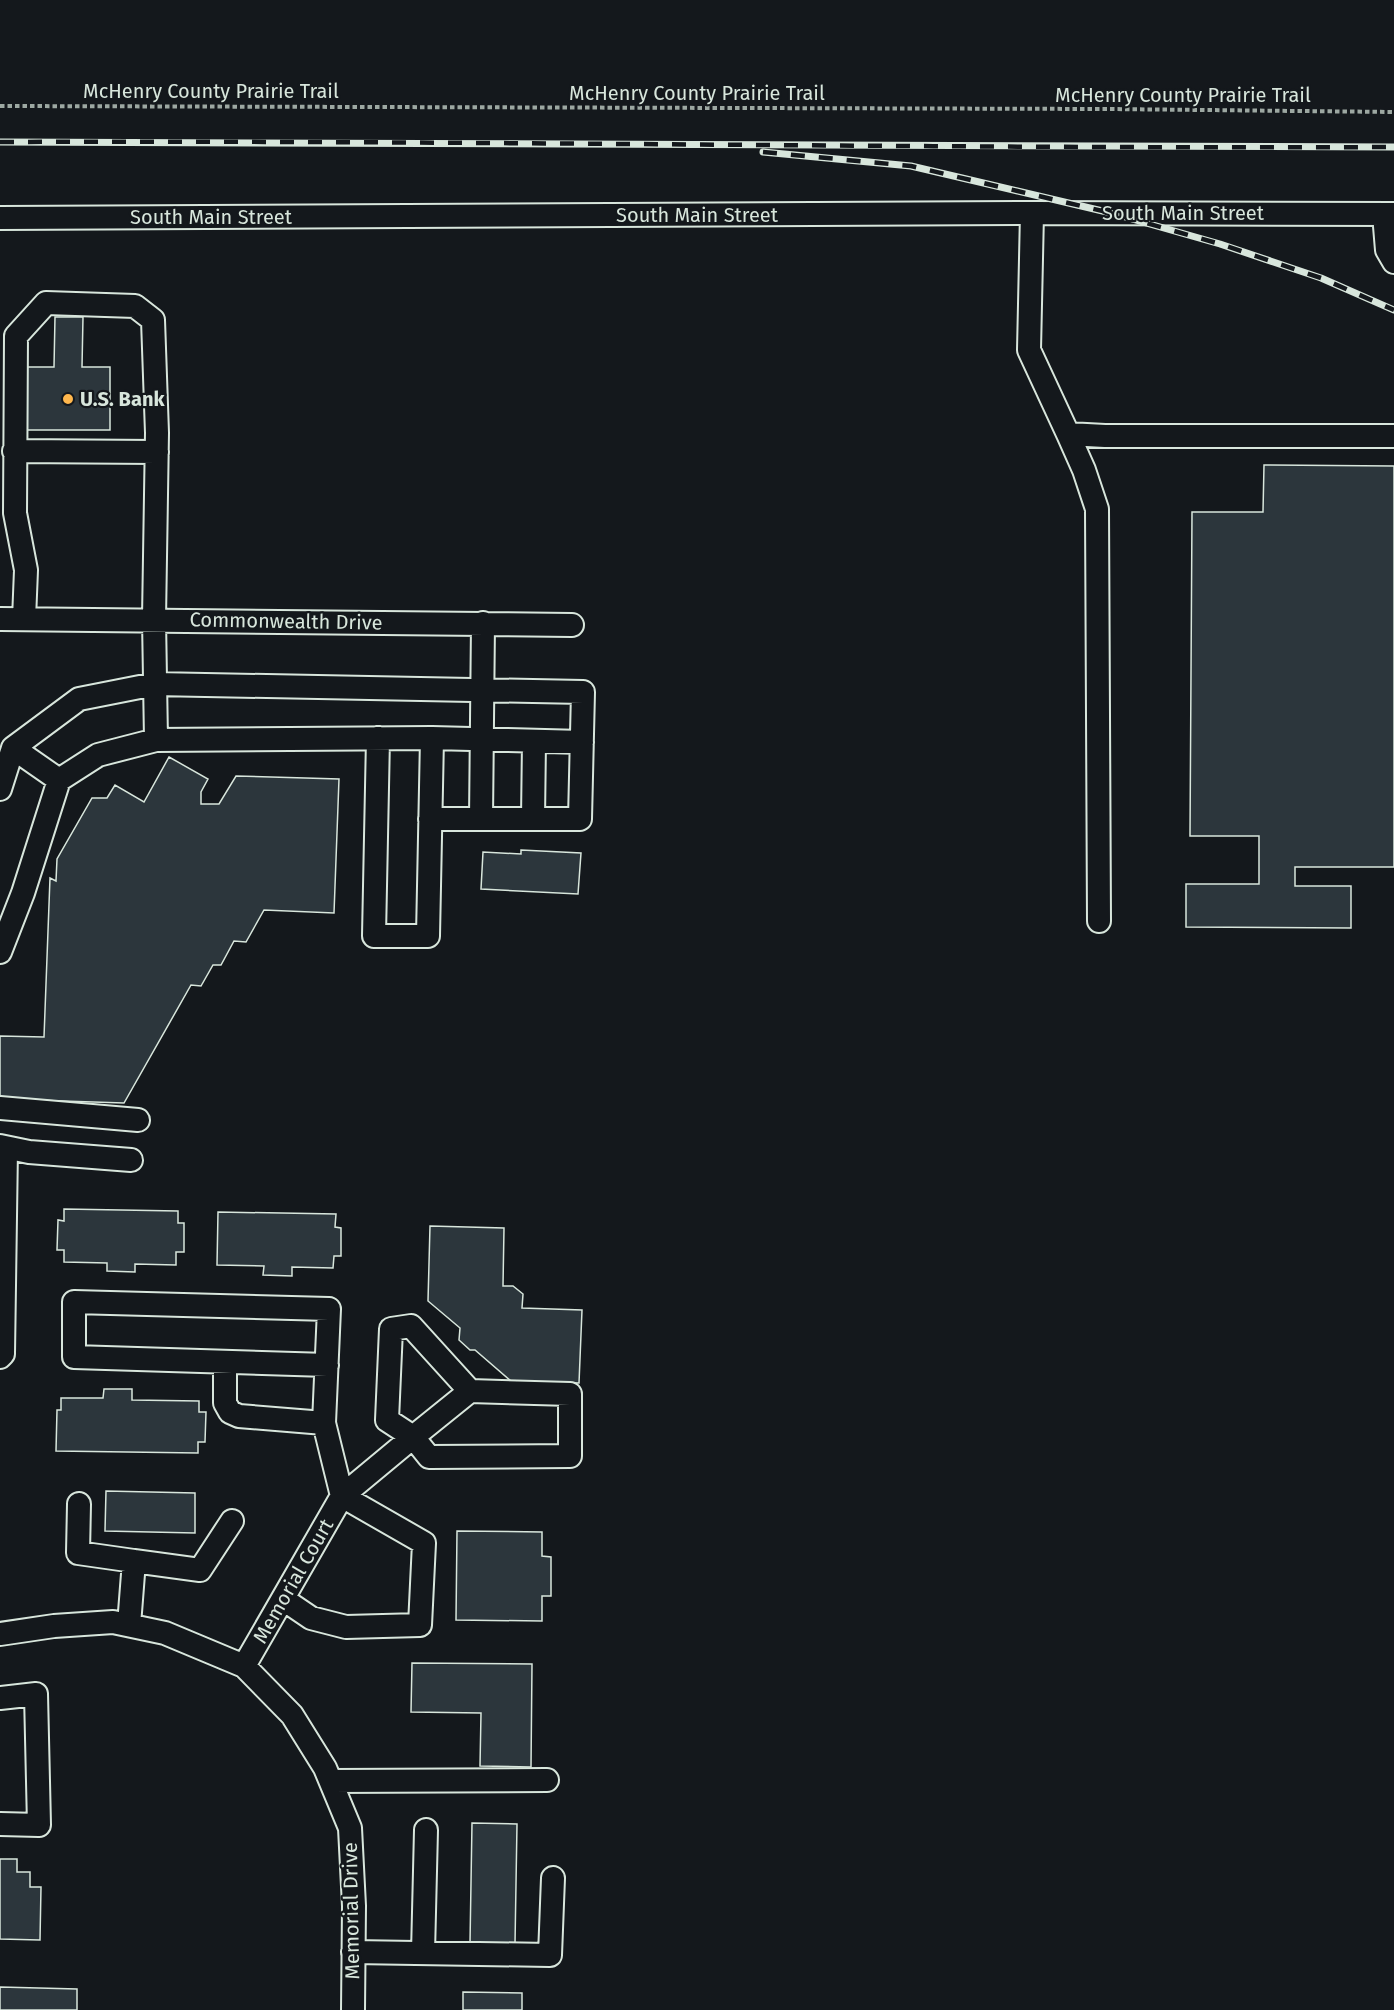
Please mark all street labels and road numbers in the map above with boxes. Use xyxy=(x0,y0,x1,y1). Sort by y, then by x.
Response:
street label: McHenry County Prairie Trail xyxy=(83,79,339,103)
street label: McHenry County Prairie Trail xyxy=(569,81,825,105)
street label: McHenry County Prairie Trail xyxy=(1055,83,1311,107)
street label: South Main Street xyxy=(1102,201,1265,225)
street label: South Main Street xyxy=(616,203,779,227)
street label: South Main Street xyxy=(130,205,293,229)
street label: Commonwealth Drive xyxy=(189,607,383,635)
street label: Memorial Court xyxy=(248,1514,339,1647)
street label: Memorial Drive xyxy=(338,1842,364,1980)

